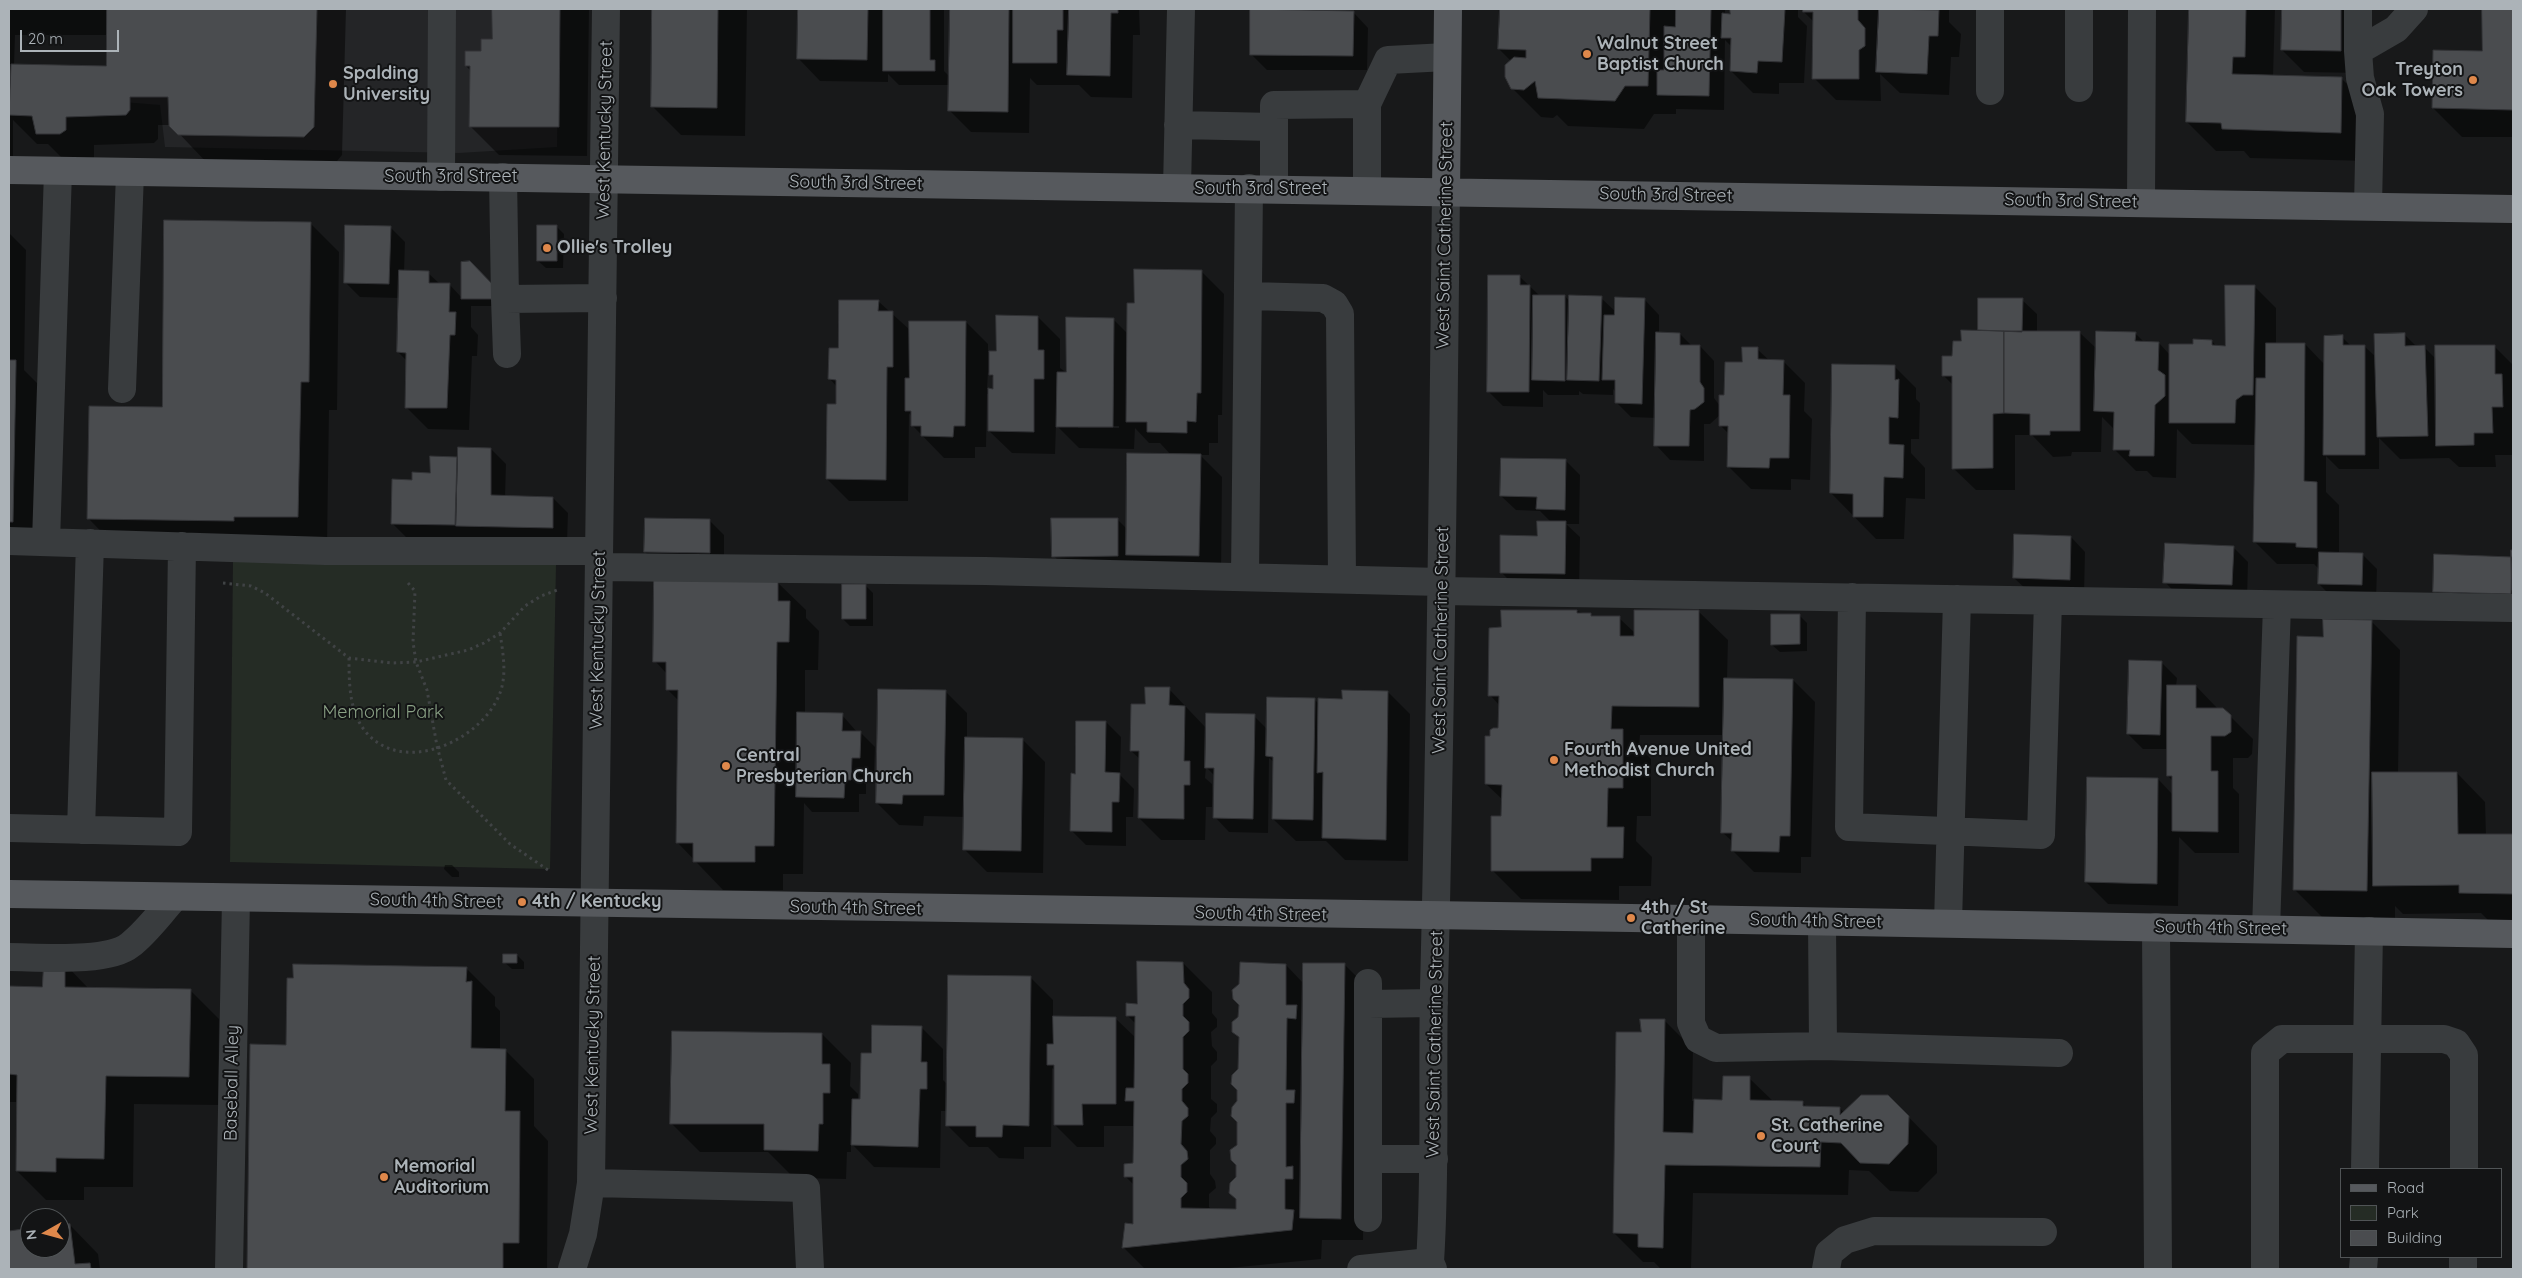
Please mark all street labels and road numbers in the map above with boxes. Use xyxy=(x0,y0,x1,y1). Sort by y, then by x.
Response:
street label: West Kentucky Street xyxy=(593,40,617,220)
street label: West Saint Catherine Street xyxy=(1432,121,1458,349)
street label: South 3rd Street xyxy=(384,166,518,188)
street label: South 3rd Street xyxy=(789,171,923,195)
street label: South 3rd Street xyxy=(1194,178,1328,200)
street label: South 3rd Street xyxy=(1599,183,1733,207)
street label: South 3rd Street xyxy=(2004,189,2138,213)
street label: West Saint Catherine Street xyxy=(1428,526,1454,754)
street label: West Kentucky Street xyxy=(586,550,610,730)
street label: South 4th Street xyxy=(370,889,502,913)
street label: South 4th Street xyxy=(790,896,922,920)
street label: South 4th Street xyxy=(1195,902,1327,926)
street label: South 4th Street xyxy=(1750,909,1882,933)
street label: South 4th Street xyxy=(2155,916,2287,940)
street label: West Saint Catherine Street xyxy=(1422,930,1448,1158)
street label: West Kentucky Street xyxy=(581,955,605,1135)
street label: Baseball Alley xyxy=(220,1025,244,1141)

